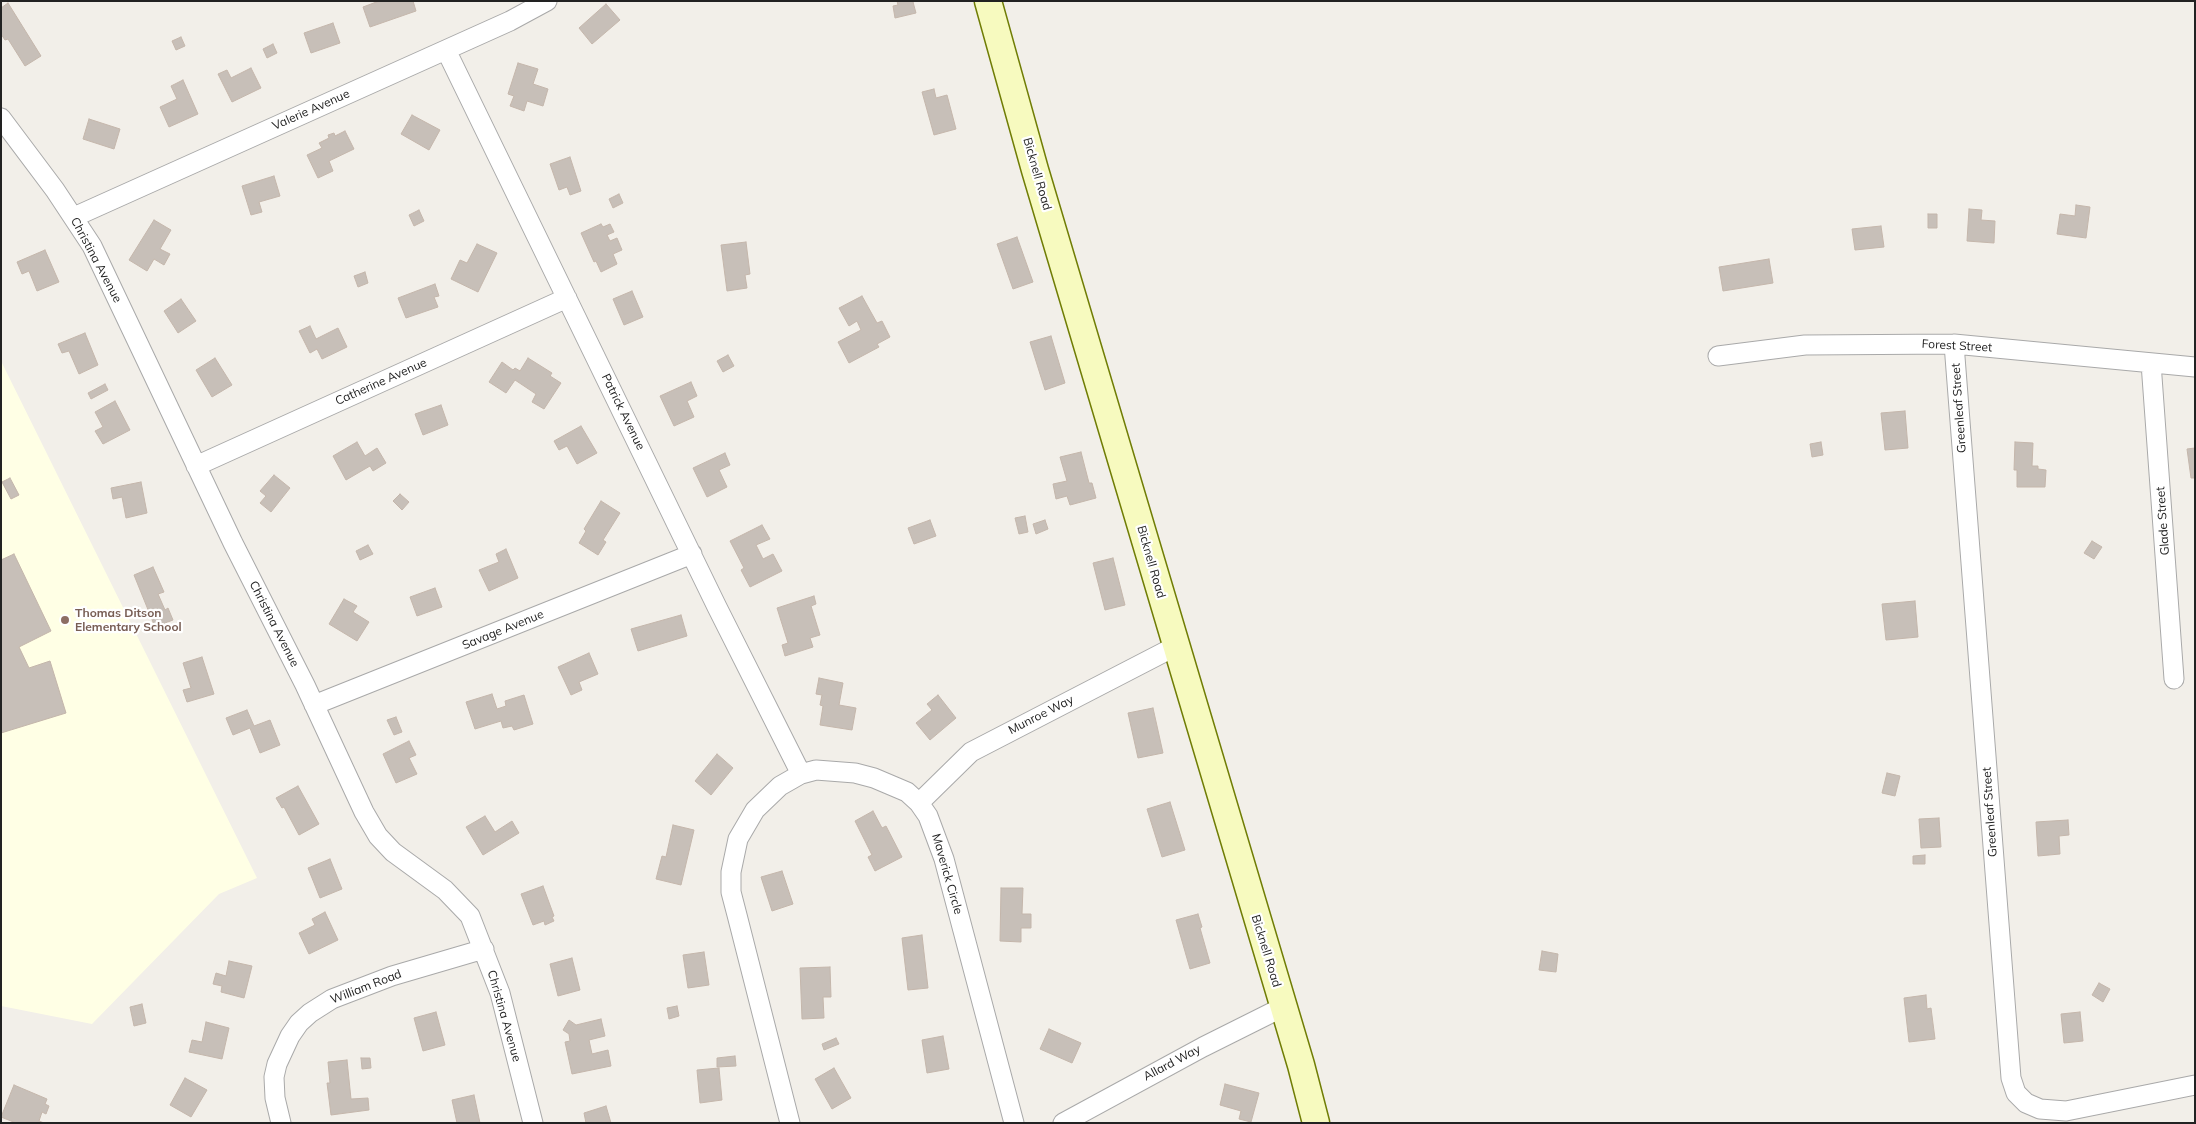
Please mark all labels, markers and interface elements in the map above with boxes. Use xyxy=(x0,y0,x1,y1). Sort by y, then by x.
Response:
street label: Valerie Avenue xyxy=(270,87,352,133)
street label: Bicknell Road xyxy=(1020,136,1054,212)
street label: Christina Avenue xyxy=(67,215,125,305)
street label: Forest Street xyxy=(1921,337,1993,355)
street label: Catherine Avenue xyxy=(333,355,429,409)
street label: Greenleaf Street xyxy=(1949,363,1969,453)
street label: Patrick Avenue xyxy=(598,371,648,453)
street label: Glade Street xyxy=(2153,486,2173,556)
street label: Bicknell Road xyxy=(1134,524,1168,600)
street label: Christina Avenue xyxy=(246,579,302,669)
place label: Thomas Ditson Elementary School xyxy=(75,606,182,634)
street label: Savage Avenue xyxy=(460,607,546,653)
marker: Thomas Ditson Elementary School xyxy=(59,614,71,626)
street label: Munroe Way xyxy=(1006,692,1076,738)
street label: Greenleaf Street xyxy=(1980,767,2000,857)
street label: Maverick Circle xyxy=(929,832,965,916)
street label: Bicknell Road xyxy=(1248,913,1284,989)
street label: William Road xyxy=(328,967,404,1007)
street label: Christina Avenue xyxy=(484,969,524,1063)
street label: Allard Way xyxy=(1141,1042,1203,1084)

